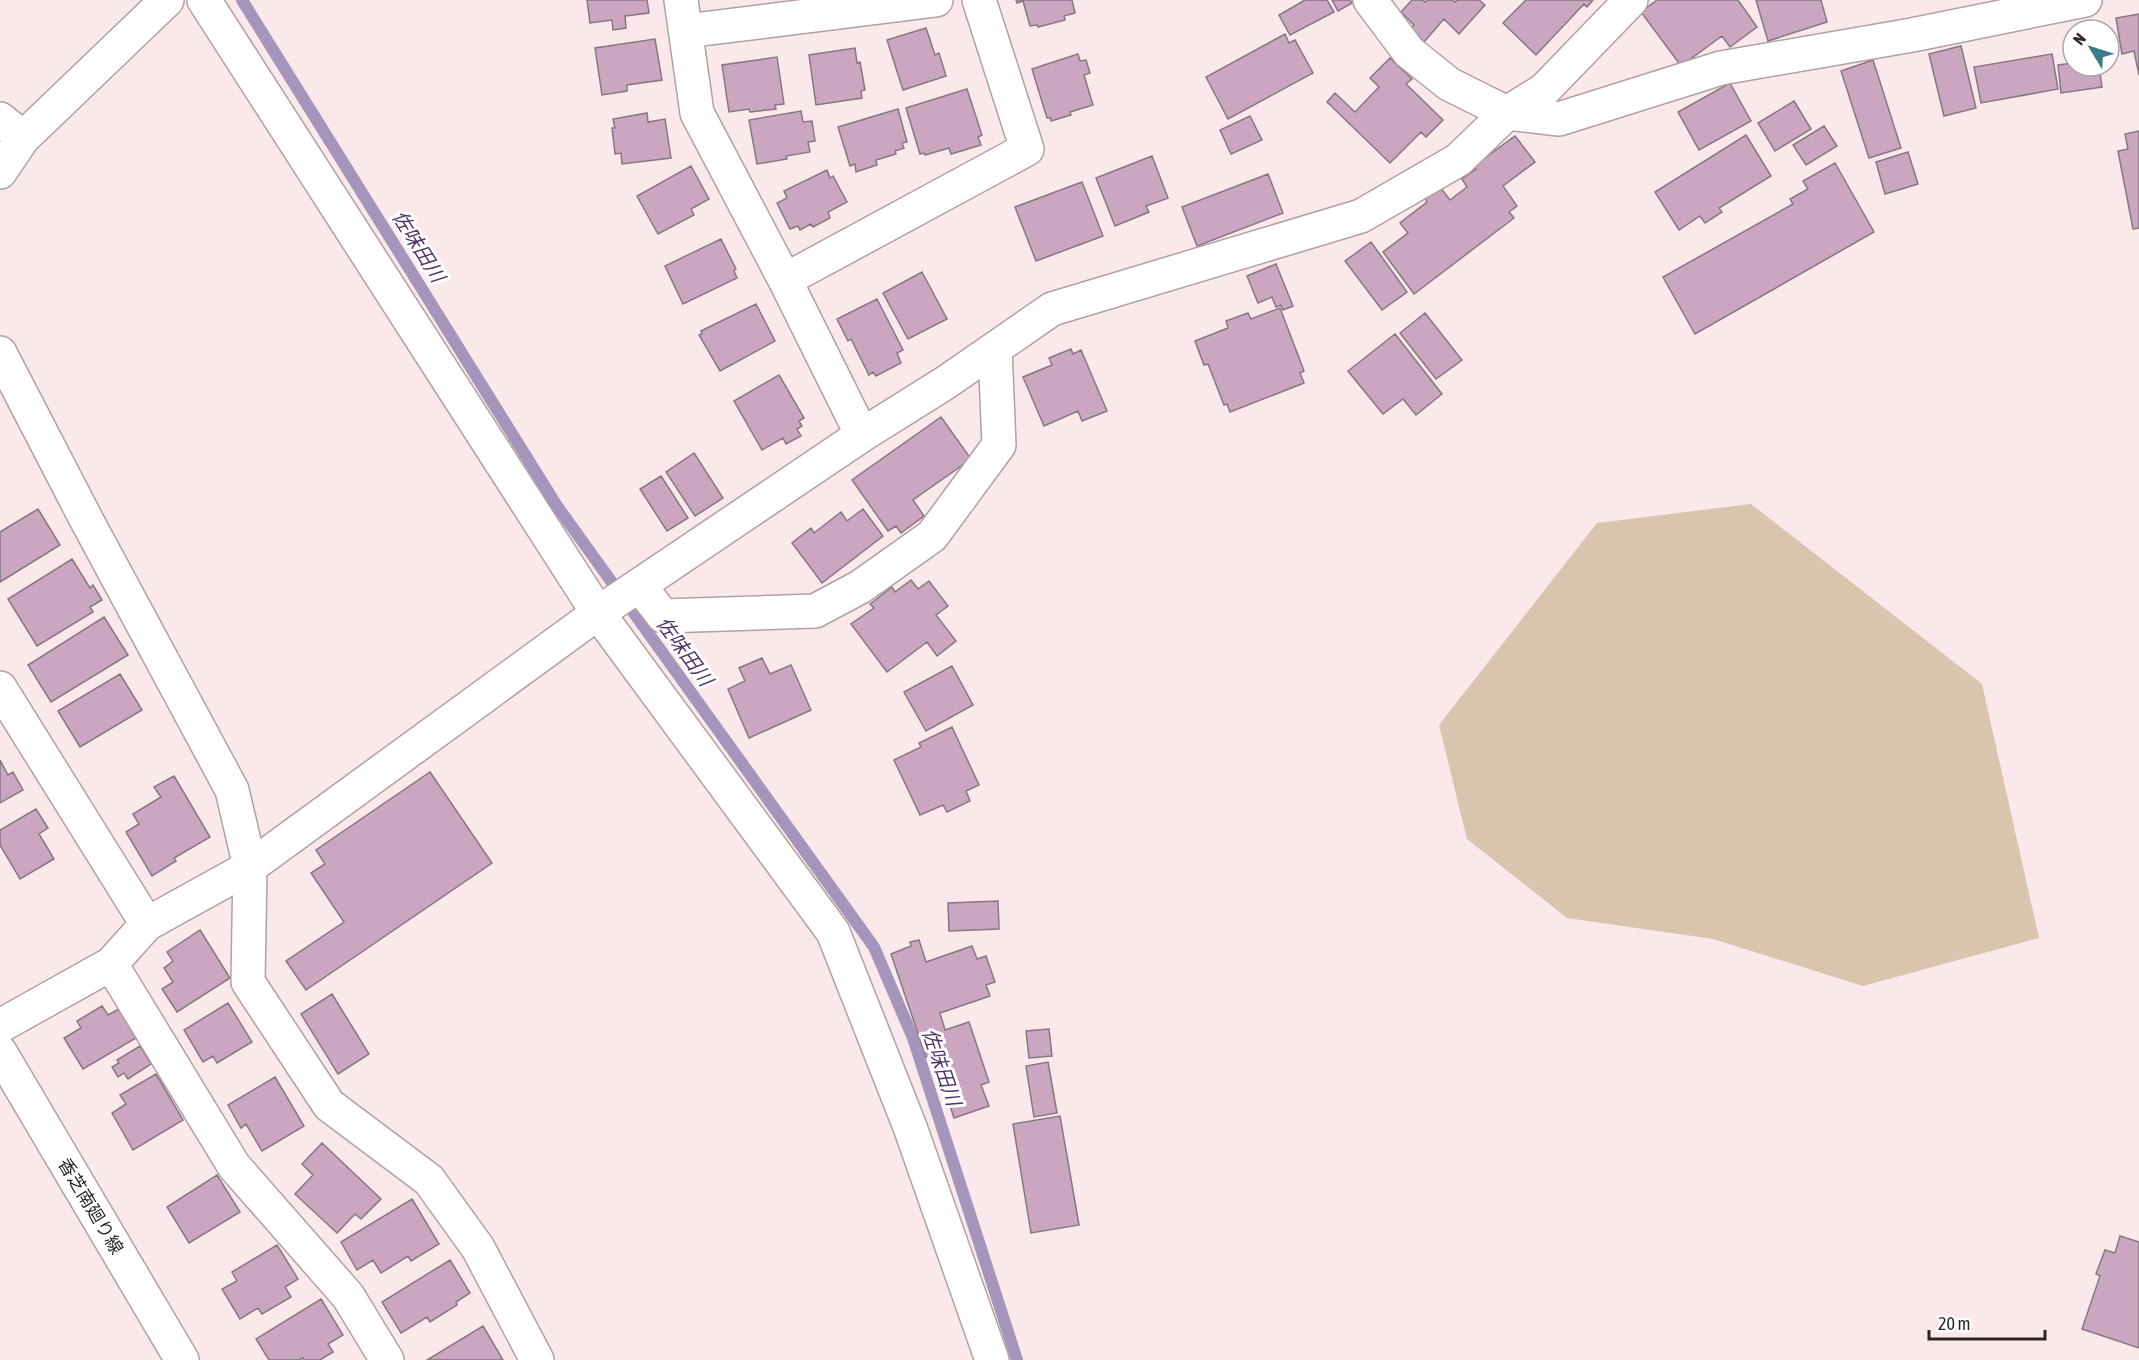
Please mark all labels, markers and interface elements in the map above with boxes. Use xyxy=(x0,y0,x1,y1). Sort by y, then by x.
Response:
north arrow xyxy=(2061,18,2121,78)
text: N xyxy=(2069,29,2089,48)
water label: 佐味田川 xyxy=(388,206,451,288)
water label: 佐味田川 xyxy=(652,612,719,692)
water label: 佐味田川 xyxy=(918,1025,967,1110)
street label: 香芝南廻り線 xyxy=(54,1154,128,1258)
scale bar xyxy=(1929,1303,2044,1341)
text: 20 m xyxy=(1938,1313,1970,1334)

